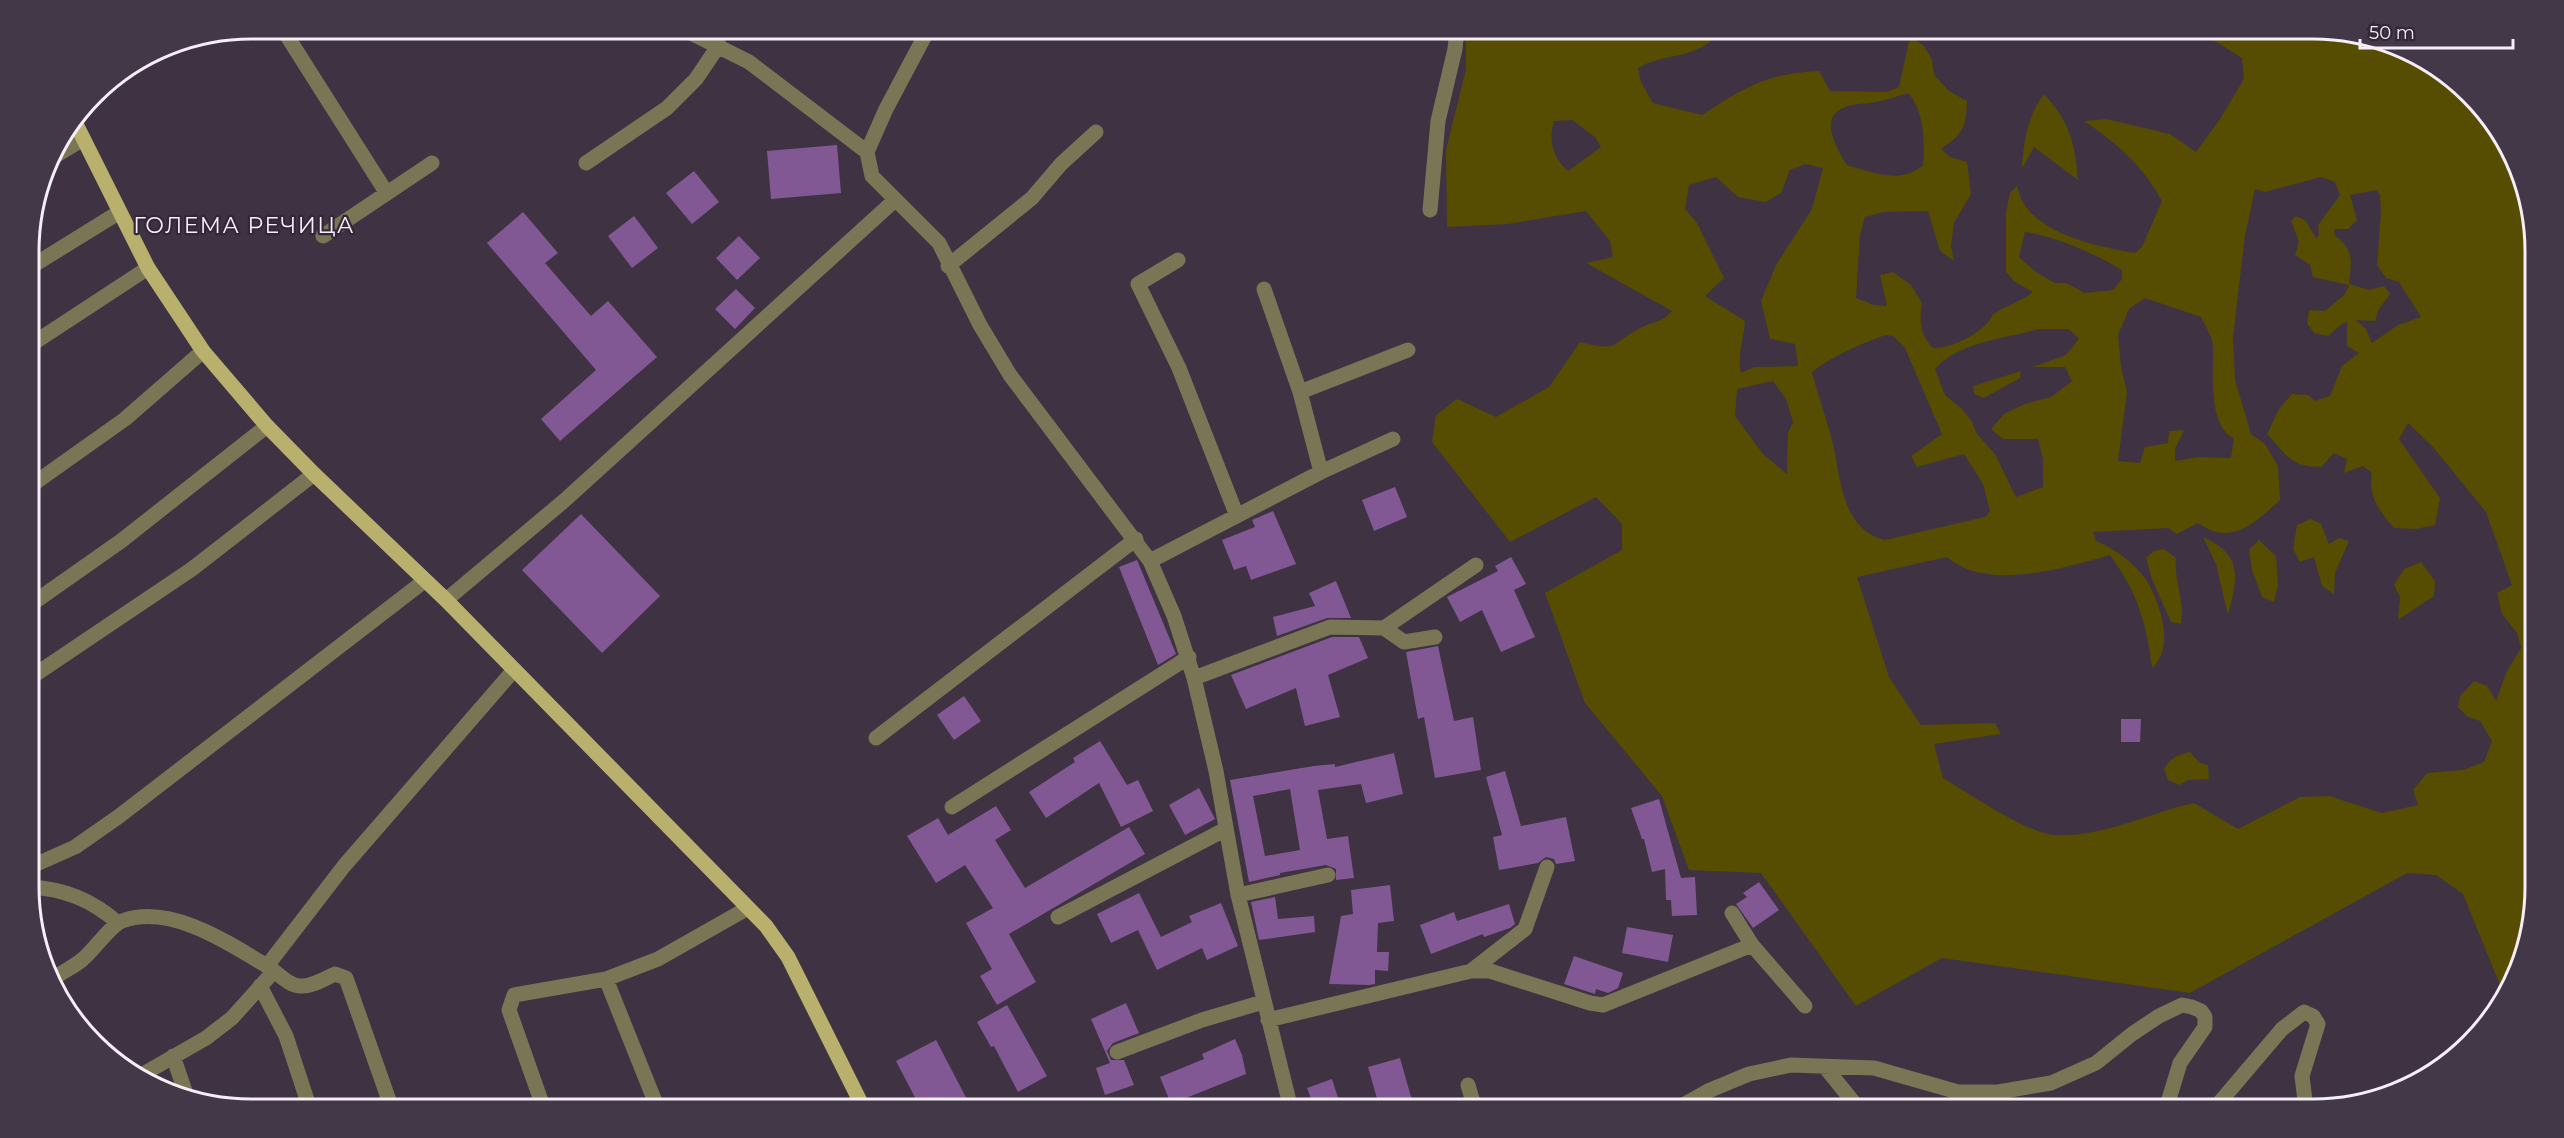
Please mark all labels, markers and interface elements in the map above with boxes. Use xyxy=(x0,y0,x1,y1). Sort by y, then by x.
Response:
scale bar xyxy=(2360,12,2513,50)
text: 50 m xyxy=(2369,22,2415,44)
district label: ГОЛЕМА РЕЧИЦА xyxy=(133,212,355,239)

